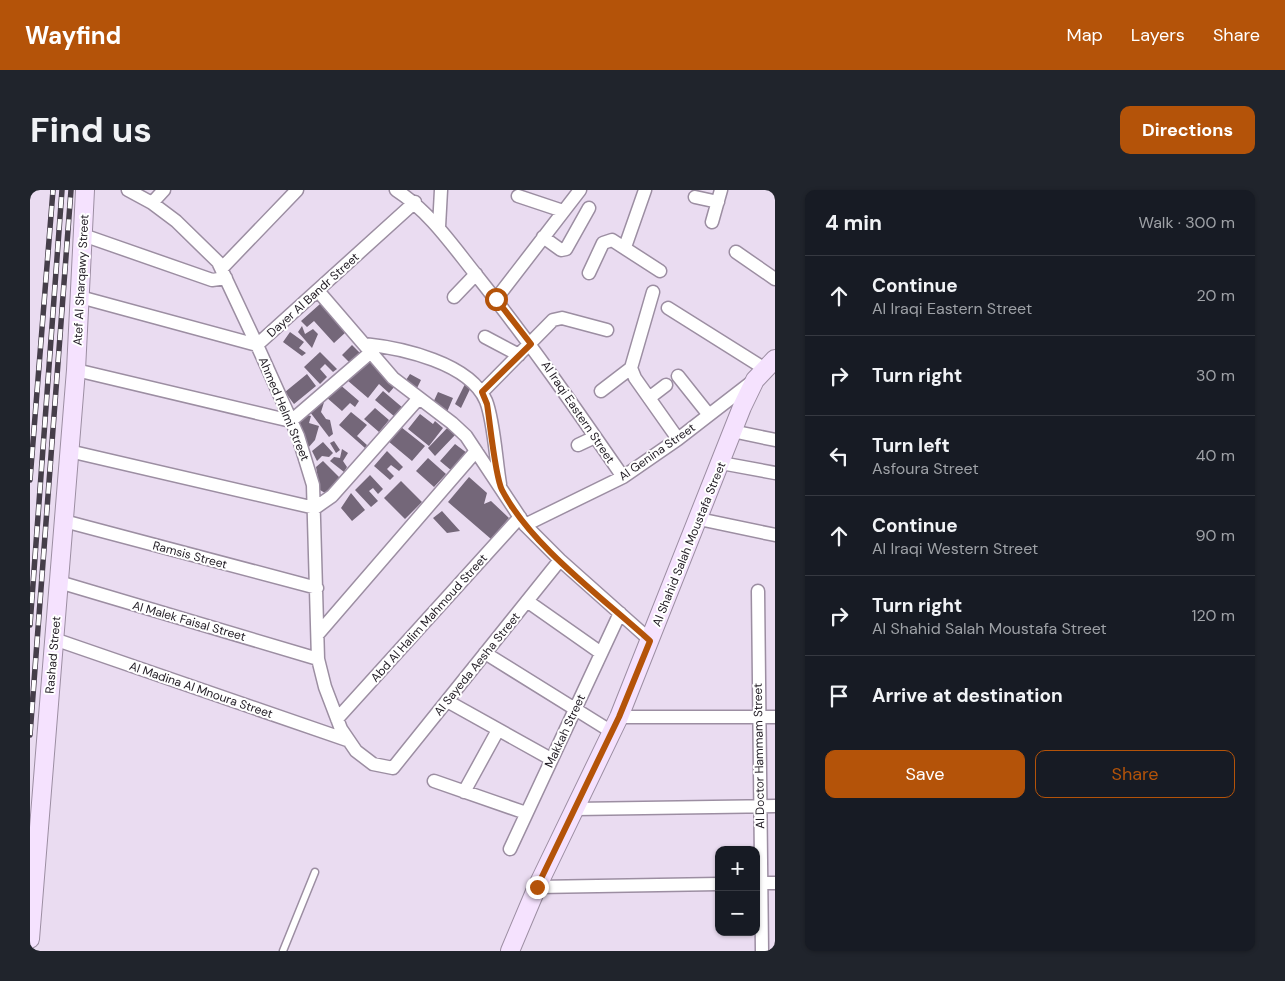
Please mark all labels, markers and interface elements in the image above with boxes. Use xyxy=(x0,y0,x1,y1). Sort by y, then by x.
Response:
text: Wayfind xyxy=(25,20,121,51)
text: Map xyxy=(1067,23,1103,47)
text: Layers xyxy=(1131,23,1185,47)
text: Share xyxy=(1213,23,1260,47)
button: Directions xyxy=(1120,106,1255,154)
text: Find us xyxy=(30,107,152,153)
text: 4 min xyxy=(825,209,882,237)
text: Walk · 300 m xyxy=(1138,212,1235,233)
street label: Atef Al Sharqawy Street xyxy=(70,214,92,346)
street label: Dayer Al Bandr Street xyxy=(263,249,363,341)
text: Continue xyxy=(872,273,958,298)
icon: ahead xyxy=(825,282,853,310)
text: 20 m xyxy=(1196,285,1235,306)
route start xyxy=(485,288,508,311)
text: Al Iraqi Eastern Street xyxy=(872,298,1032,319)
street label: Ahmed Helmi Street xyxy=(255,355,313,464)
street label: Al Iraqi Eastern Street xyxy=(538,358,618,467)
icon: right xyxy=(825,362,853,390)
text: Turn right xyxy=(872,363,962,388)
text: 30 m xyxy=(1196,365,1235,386)
street label: Al Genina Street xyxy=(615,419,699,484)
text: Turn left xyxy=(872,433,950,458)
icon: left xyxy=(825,442,853,470)
text: 40 m xyxy=(1196,445,1235,466)
text: Asfoura Street xyxy=(872,458,979,479)
street label: Al Shahid Salah Moustafa Street xyxy=(649,459,730,629)
text: Continue xyxy=(872,513,958,538)
icon: ahead xyxy=(825,522,853,550)
text: 90 m xyxy=(1195,525,1235,546)
street label: Ramsis Street xyxy=(151,537,229,573)
text: Al Iraqi Western Street xyxy=(872,538,1038,559)
street label: Abd Al Halim Mahmoud Street xyxy=(367,550,491,685)
text: Turn right xyxy=(872,593,962,618)
street label: Al Malek Faisal Street xyxy=(131,597,248,645)
icon: right xyxy=(825,602,853,630)
text: 120 m xyxy=(1191,605,1235,626)
street label: Al Sayeda Aesha Street xyxy=(430,609,524,719)
street label: Rashad Street xyxy=(42,615,64,694)
text: Al Shahid Salah Moustafa Street xyxy=(872,618,1107,639)
street label: Al Madina Al Mnoura Street xyxy=(127,658,275,722)
icon: arrive xyxy=(825,682,853,710)
street label: Al Doctor Hammam Street xyxy=(750,683,768,829)
text: Arrive at destination xyxy=(872,683,1063,708)
street label: Makkah Street xyxy=(541,691,589,770)
button: Save xyxy=(825,750,1025,798)
button: Share xyxy=(1035,750,1235,798)
map controls xyxy=(715,846,760,936)
button: + xyxy=(715,846,760,891)
route end xyxy=(526,876,549,899)
button: − xyxy=(715,891,760,936)

